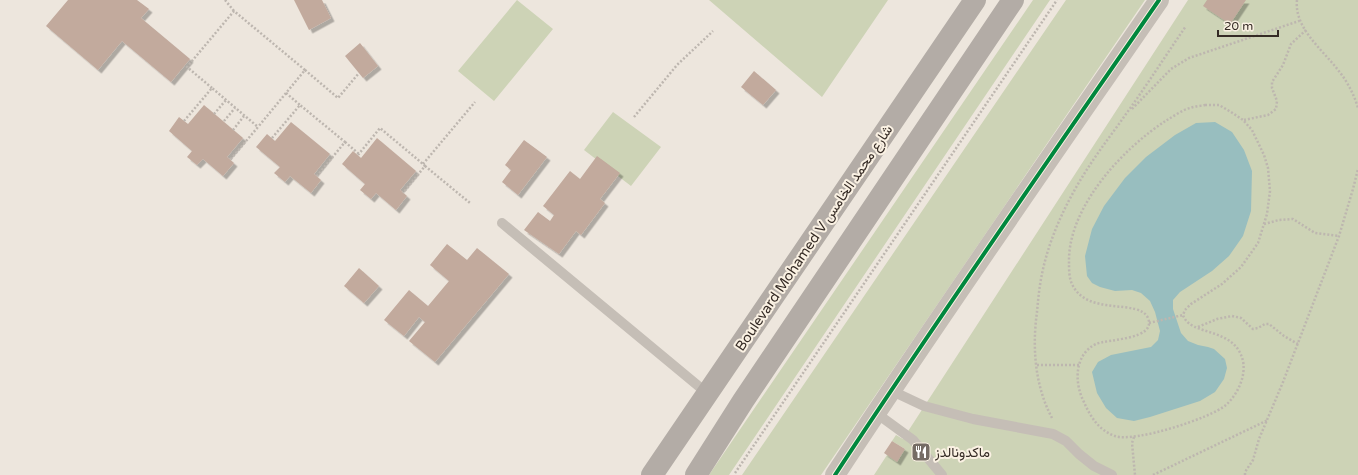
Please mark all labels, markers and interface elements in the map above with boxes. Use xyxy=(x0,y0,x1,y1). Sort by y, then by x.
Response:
scale bar xyxy=(1218,12,1278,38)
text: 20 m xyxy=(1224,19,1253,33)
street label: Boulevard Mohamed V شارع محمد الخامس xyxy=(732,122,898,355)
restaurant icon: ماكدونالدز xyxy=(910,441,932,463)
place label: ماكدونالدز xyxy=(934,444,990,461)

